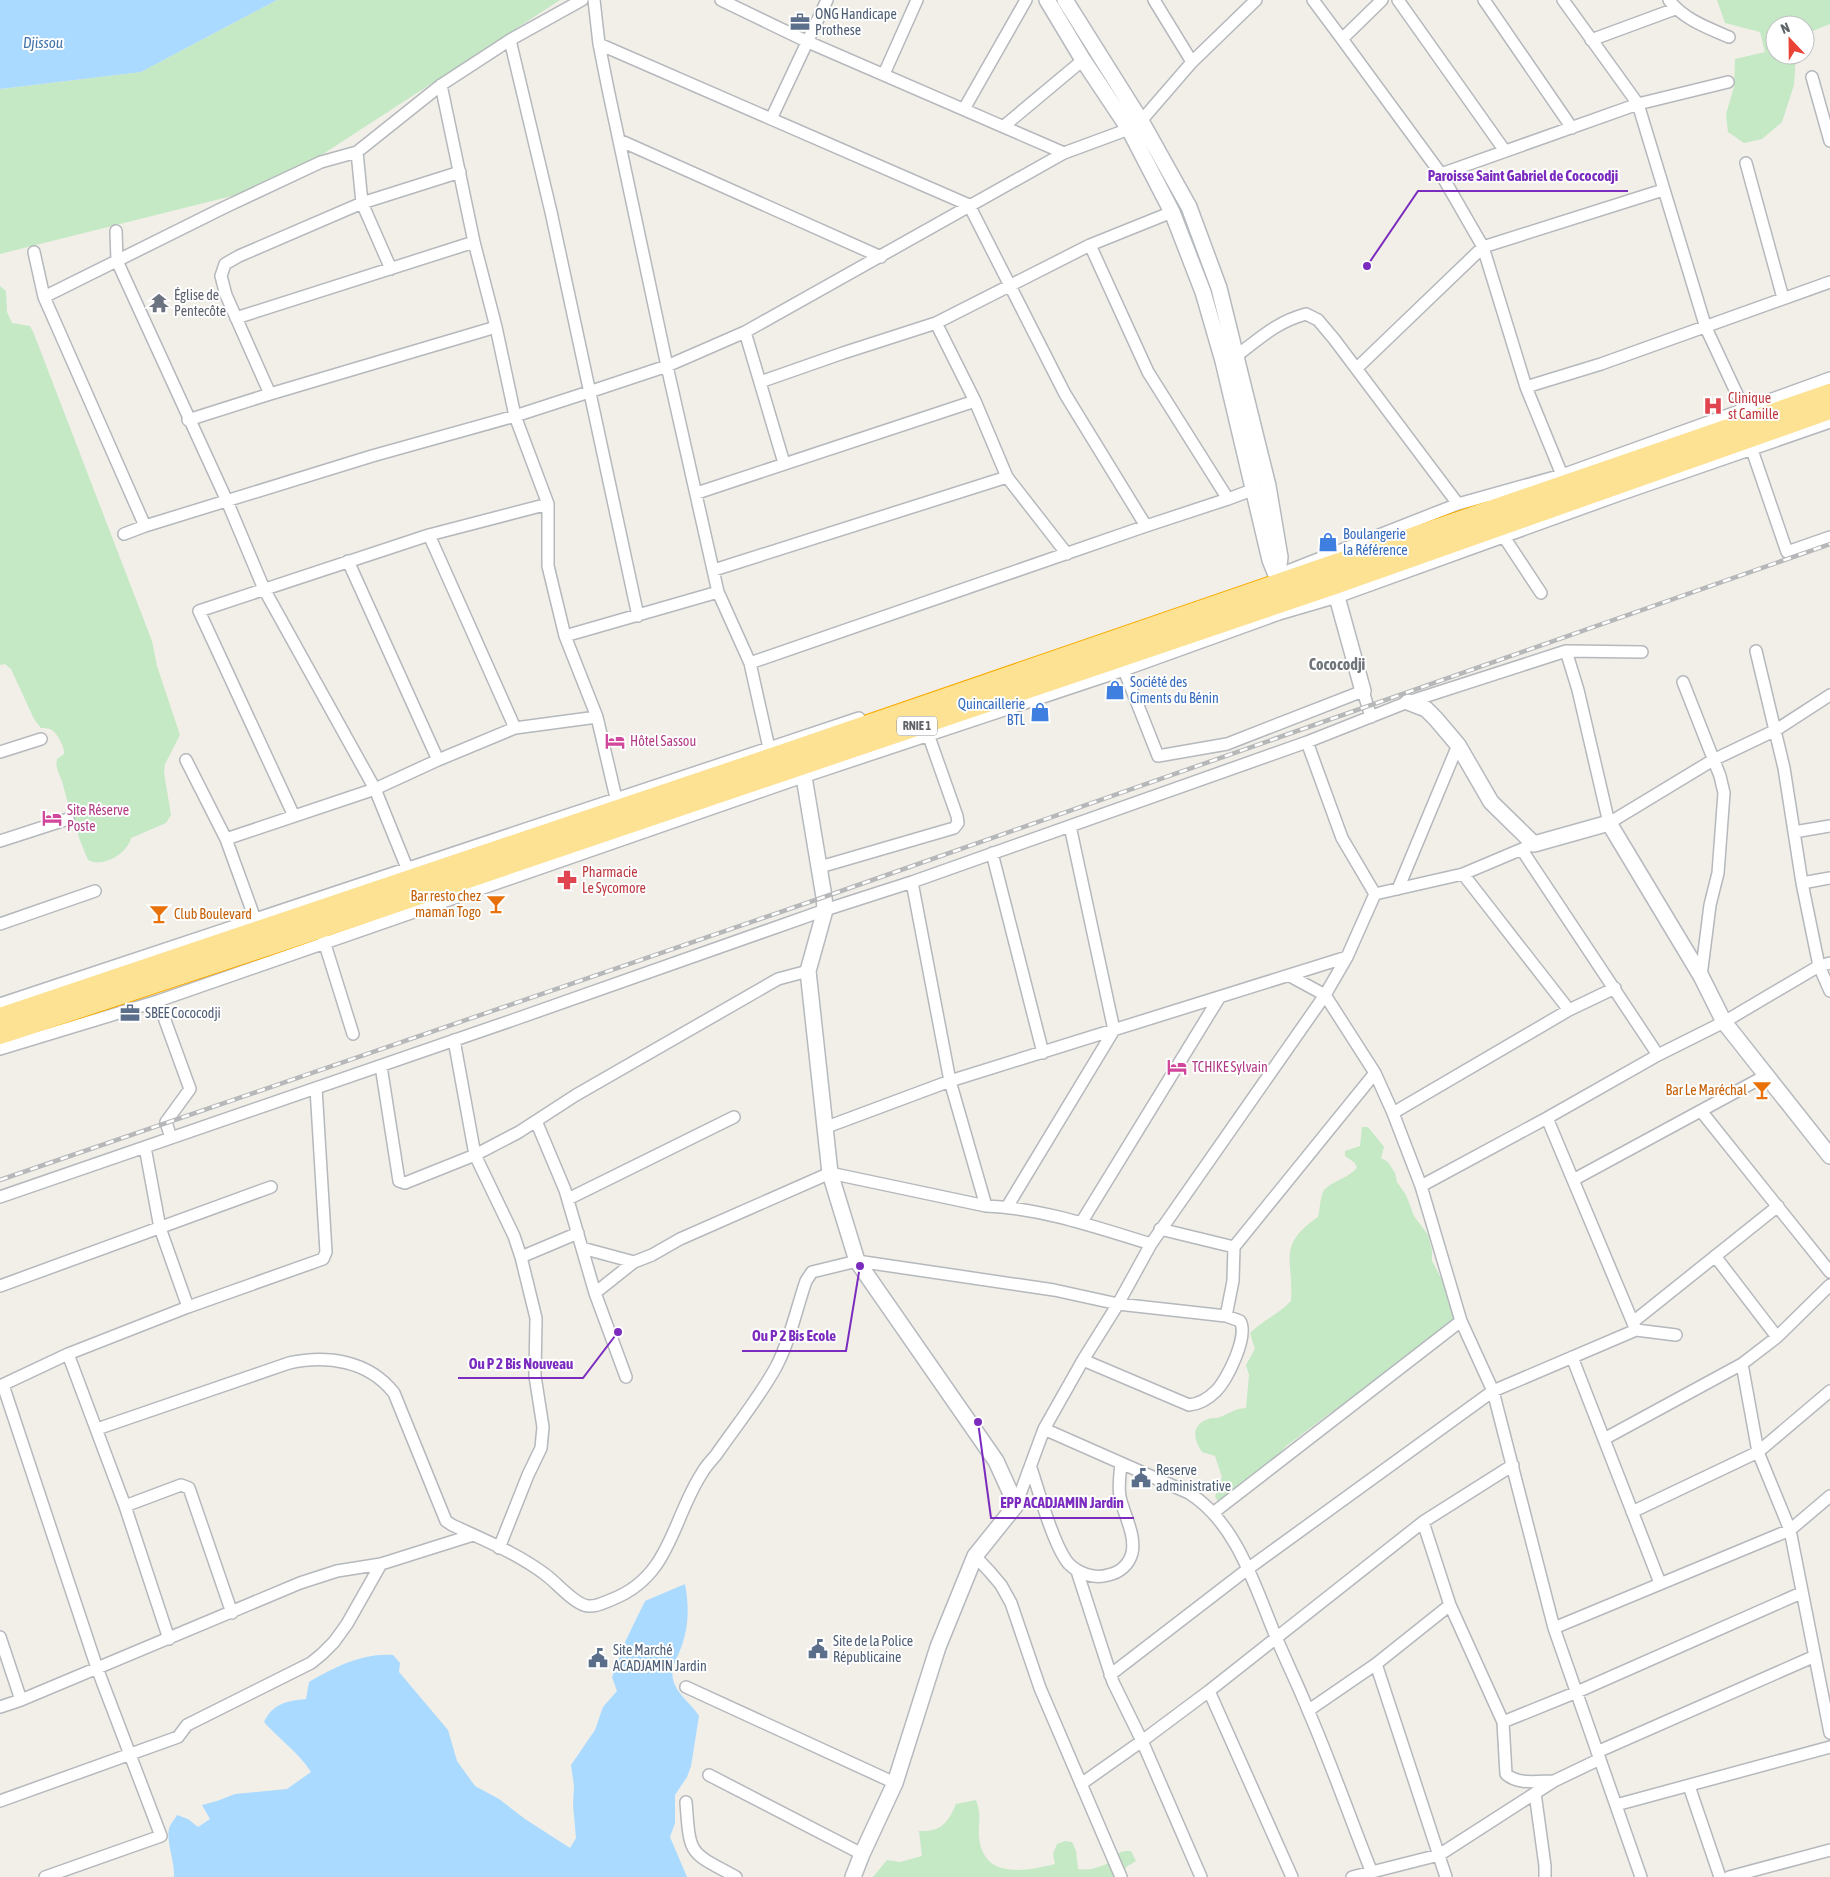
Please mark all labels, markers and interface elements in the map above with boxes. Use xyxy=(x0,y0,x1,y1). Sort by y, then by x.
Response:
place label: ONG Handicape Prothese xyxy=(815,6,897,38)
office icon: ONG Handicape Prothese xyxy=(789,11,811,33)
north arrow xyxy=(1765,15,1815,65)
text: N xyxy=(1778,19,1792,37)
water label: Djissou xyxy=(23,34,63,51)
callout: Paroisse Saint Gabriel de Cococodji xyxy=(1418,161,1628,191)
text: Paroisse Saint Gabriel de Cococodji xyxy=(1428,167,1618,184)
place label: Église de Pentecôte xyxy=(174,287,226,319)
temple icon: Église de Pentecôte xyxy=(148,292,170,314)
place label: Clinique st Camille xyxy=(1728,390,1779,422)
hospital icon: Clinique st Camille xyxy=(1702,395,1724,417)
place label: Boulangerie la Référence xyxy=(1343,526,1408,558)
shop icon: Boulangerie la Référence xyxy=(1317,531,1339,553)
district label: Cococodji xyxy=(1309,655,1366,673)
place label: Société des Ciments du Bénin xyxy=(1130,674,1219,706)
shop icon: Société des Ciments du Bénin xyxy=(1104,679,1126,701)
place label: Quincaillerie BTL xyxy=(958,696,1026,728)
shop icon: Quincaillerie BTL xyxy=(1029,701,1051,723)
road number: RNIE 1 xyxy=(897,716,937,736)
hotel icon: Hôtel Sassou xyxy=(604,730,626,752)
place label: Hôtel Sassou xyxy=(630,733,696,749)
place label: Site Réserve Poste xyxy=(67,802,129,834)
hotel icon: Site Réserve Poste xyxy=(41,807,63,829)
place label: Pharmacie Le Sycomore xyxy=(582,864,646,896)
pharmacy icon: Pharmacie Le Sycomore xyxy=(556,869,578,891)
place label: Bar resto chez maman Togo xyxy=(411,888,481,920)
bar icon: Bar resto chez maman Togo xyxy=(485,893,507,915)
bar icon: Club Boulevard xyxy=(148,903,170,925)
place label: Club Boulevard xyxy=(174,906,252,922)
office icon: SBEE Cococodji xyxy=(119,1002,141,1024)
place label: SBEE Cococodji xyxy=(145,1005,221,1021)
hotel icon: TCHIKE Sylvain xyxy=(1166,1056,1188,1078)
place label: TCHIKE Sylvain xyxy=(1192,1059,1268,1075)
bar icon: Bar Le Maréchal xyxy=(1751,1079,1773,1101)
place label: Bar Le Maréchal xyxy=(1666,1082,1747,1098)
callout: Ou P 2 Bis Ecole xyxy=(742,1321,846,1351)
text: Ou P 2 Bis Ecole xyxy=(752,1327,836,1344)
callout: Ou P 2 Bis Nouveau xyxy=(458,1348,583,1378)
text: Ou P 2 Bis Nouveau xyxy=(469,1355,573,1372)
place label: Reserve administrative xyxy=(1156,1462,1231,1494)
public building icon: Reserve administrative xyxy=(1130,1467,1152,1489)
callout: EPP ACADJAMIN Jardin xyxy=(991,1488,1134,1518)
text: EPP ACADJAMIN Jardin xyxy=(1000,1494,1124,1511)
place label: Site de la Police Républicaine xyxy=(833,1633,913,1665)
public building icon: Site de la Police Républicaine xyxy=(807,1638,829,1660)
place label: Site Marché ACADJAMIN Jardin xyxy=(613,1642,707,1674)
public building icon: Site Marché ACADJAMIN Jardin xyxy=(587,1647,609,1669)

